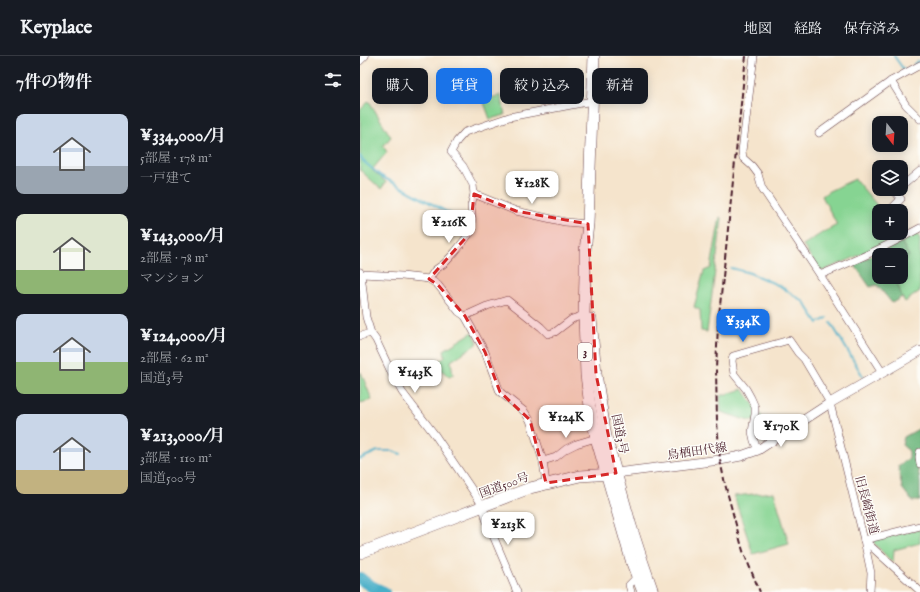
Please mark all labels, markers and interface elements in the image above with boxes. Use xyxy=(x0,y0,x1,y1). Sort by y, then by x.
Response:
text: Keyplace xyxy=(20,16,92,40)
text: 地図 xyxy=(744,20,772,38)
text: 経路 xyxy=(794,20,822,38)
text: 保存済み xyxy=(844,20,900,38)
chip: 購入 xyxy=(372,68,428,104)
chip: 賃貸 xyxy=(436,68,492,104)
chip: 絞り込み xyxy=(500,68,584,104)
chip: 新着 xyxy=(592,68,648,104)
icon: filters xyxy=(322,69,344,91)
text: 7件の物件 xyxy=(16,72,92,93)
north arrow xyxy=(872,116,908,152)
map controls xyxy=(872,116,908,284)
text: ¥334,000/月 xyxy=(140,126,226,147)
icon: home xyxy=(48,130,96,178)
text: 5部屋 · 178 m² xyxy=(140,150,212,167)
button: layers xyxy=(872,160,908,196)
text: 一戸建て xyxy=(140,170,192,187)
pin: ¥128K xyxy=(504,171,560,205)
text: ¥128K xyxy=(515,175,549,192)
button: + xyxy=(872,204,908,240)
pin: ¥216K xyxy=(421,210,477,244)
text: ¥216K xyxy=(431,214,467,231)
text: ¥143,000/月 xyxy=(140,226,226,247)
icon: home xyxy=(48,230,96,278)
button: − xyxy=(872,248,908,284)
text: 2部屋 · 78 m² xyxy=(140,250,208,267)
text: マンション xyxy=(140,270,204,287)
pin: ¥334K xyxy=(715,309,771,343)
text: ¥334K xyxy=(726,313,760,330)
text: ¥124,000/月 xyxy=(140,326,228,347)
icon: home xyxy=(48,330,96,378)
road number: 3 xyxy=(578,343,592,361)
text: 2部屋 · 62 m² xyxy=(140,350,209,367)
pin: ¥143K xyxy=(387,360,443,394)
text: ¥143K xyxy=(398,364,432,381)
text: 国道3号 xyxy=(140,370,184,387)
pin: ¥124K xyxy=(538,405,594,439)
text: ¥124K xyxy=(548,409,584,426)
street label: 国道3号 xyxy=(608,413,631,455)
pin: ¥170K xyxy=(753,414,809,448)
text: ¥170K xyxy=(763,418,799,435)
text: ¥213,000/月 xyxy=(140,426,225,447)
icon: home xyxy=(48,430,96,478)
street label: 鳥栖田代線 xyxy=(666,440,728,463)
text: 3部屋 · 110 m² xyxy=(140,450,212,467)
text: 国道500号 xyxy=(140,470,196,487)
street label: 国道500号 xyxy=(477,470,531,501)
street label: 旧長崎街道 xyxy=(852,474,882,536)
pin: ¥213K xyxy=(480,512,536,546)
text: ¥213K xyxy=(491,516,525,533)

